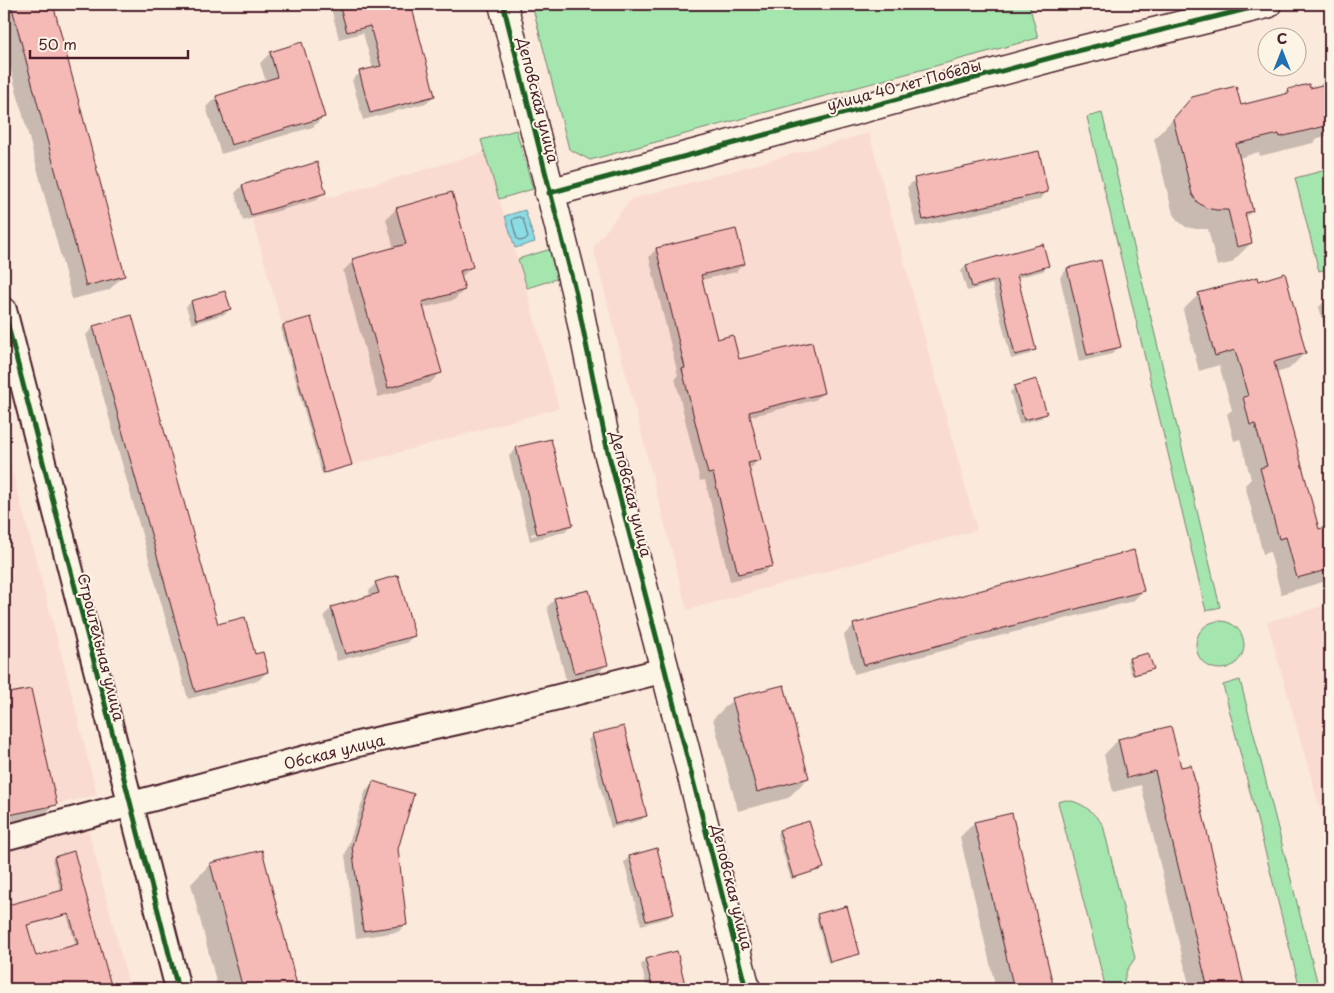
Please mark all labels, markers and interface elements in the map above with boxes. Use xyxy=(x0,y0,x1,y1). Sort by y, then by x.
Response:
scale bar xyxy=(30,28,188,60)
north arrow xyxy=(1256,28,1306,78)
text: С xyxy=(1277,28,1287,49)
text: 50 m xyxy=(38,32,77,55)
street label: Деповская улица xyxy=(512,34,566,166)
street label: улица 40 лет Победы xyxy=(824,52,984,116)
street label: Деповская улица xyxy=(605,428,659,560)
street label: Строительная улица xyxy=(73,571,132,724)
street label: Обская улица xyxy=(281,727,387,775)
street label: Деповская улица xyxy=(706,821,760,953)

